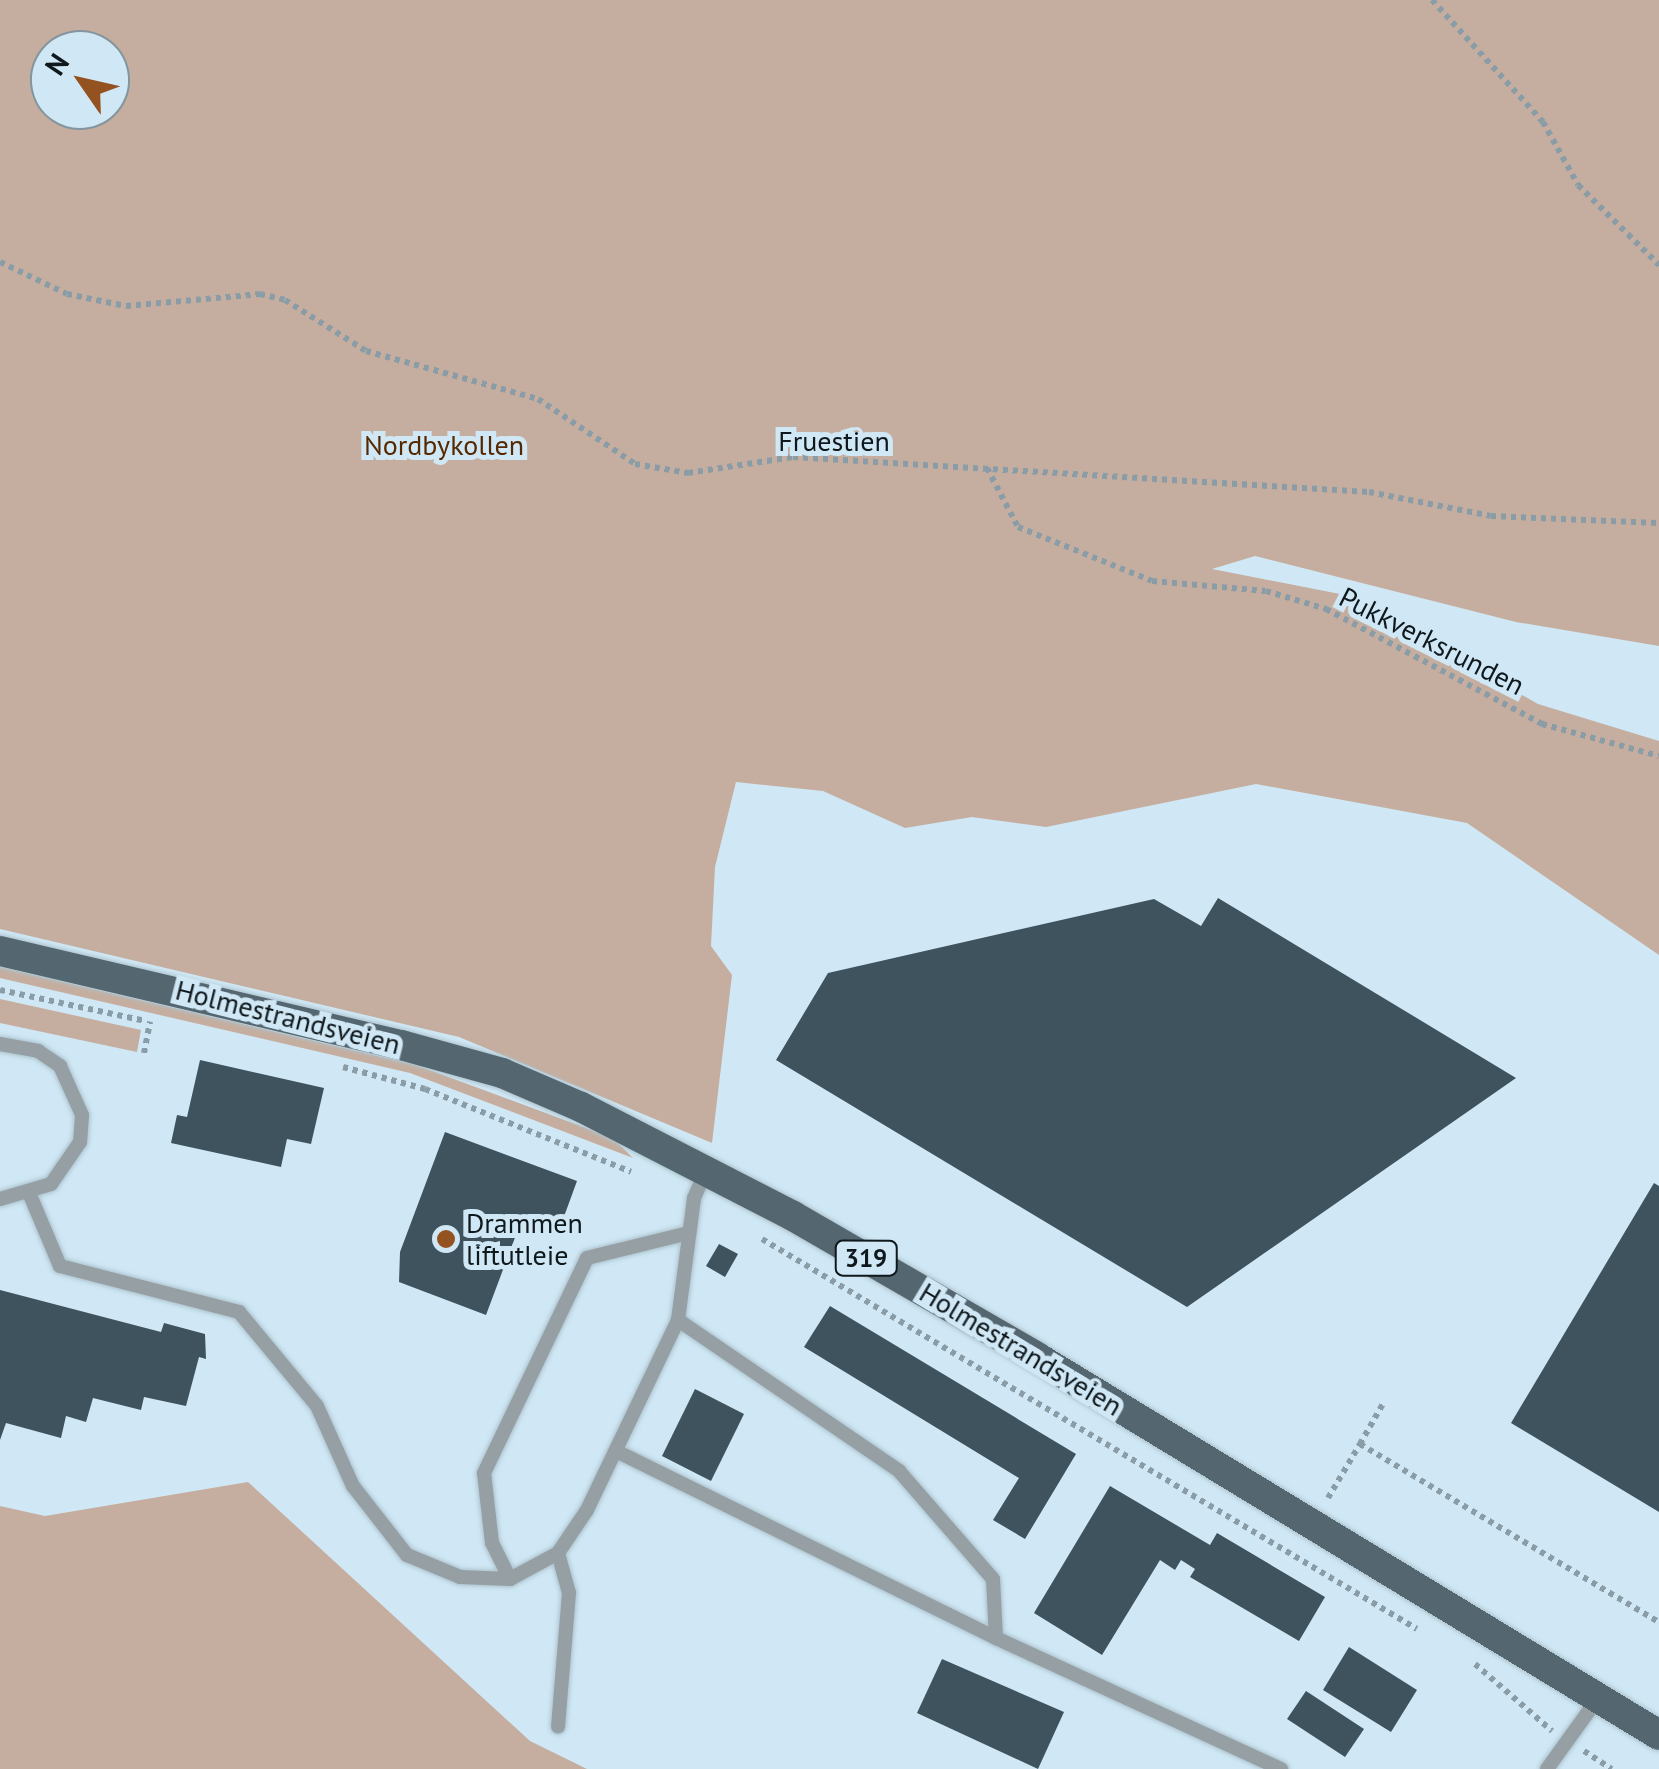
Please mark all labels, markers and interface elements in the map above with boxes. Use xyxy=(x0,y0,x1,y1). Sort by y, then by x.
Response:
north arrow xyxy=(30,30,130,130)
text: N xyxy=(36,46,77,82)
street label: Fruestien xyxy=(778,424,890,458)
park label: Nordbykollen xyxy=(364,428,524,462)
street label: Pukkverksrunden xyxy=(1334,580,1530,702)
street label: Holmestrandsveien xyxy=(172,973,404,1061)
place label: Drammen liftutleie xyxy=(466,1206,583,1272)
marker: Drammen liftutleie xyxy=(435,1228,457,1250)
road number: 319 xyxy=(834,1238,898,1278)
street label: Holmestrandsveien xyxy=(914,1275,1128,1423)

